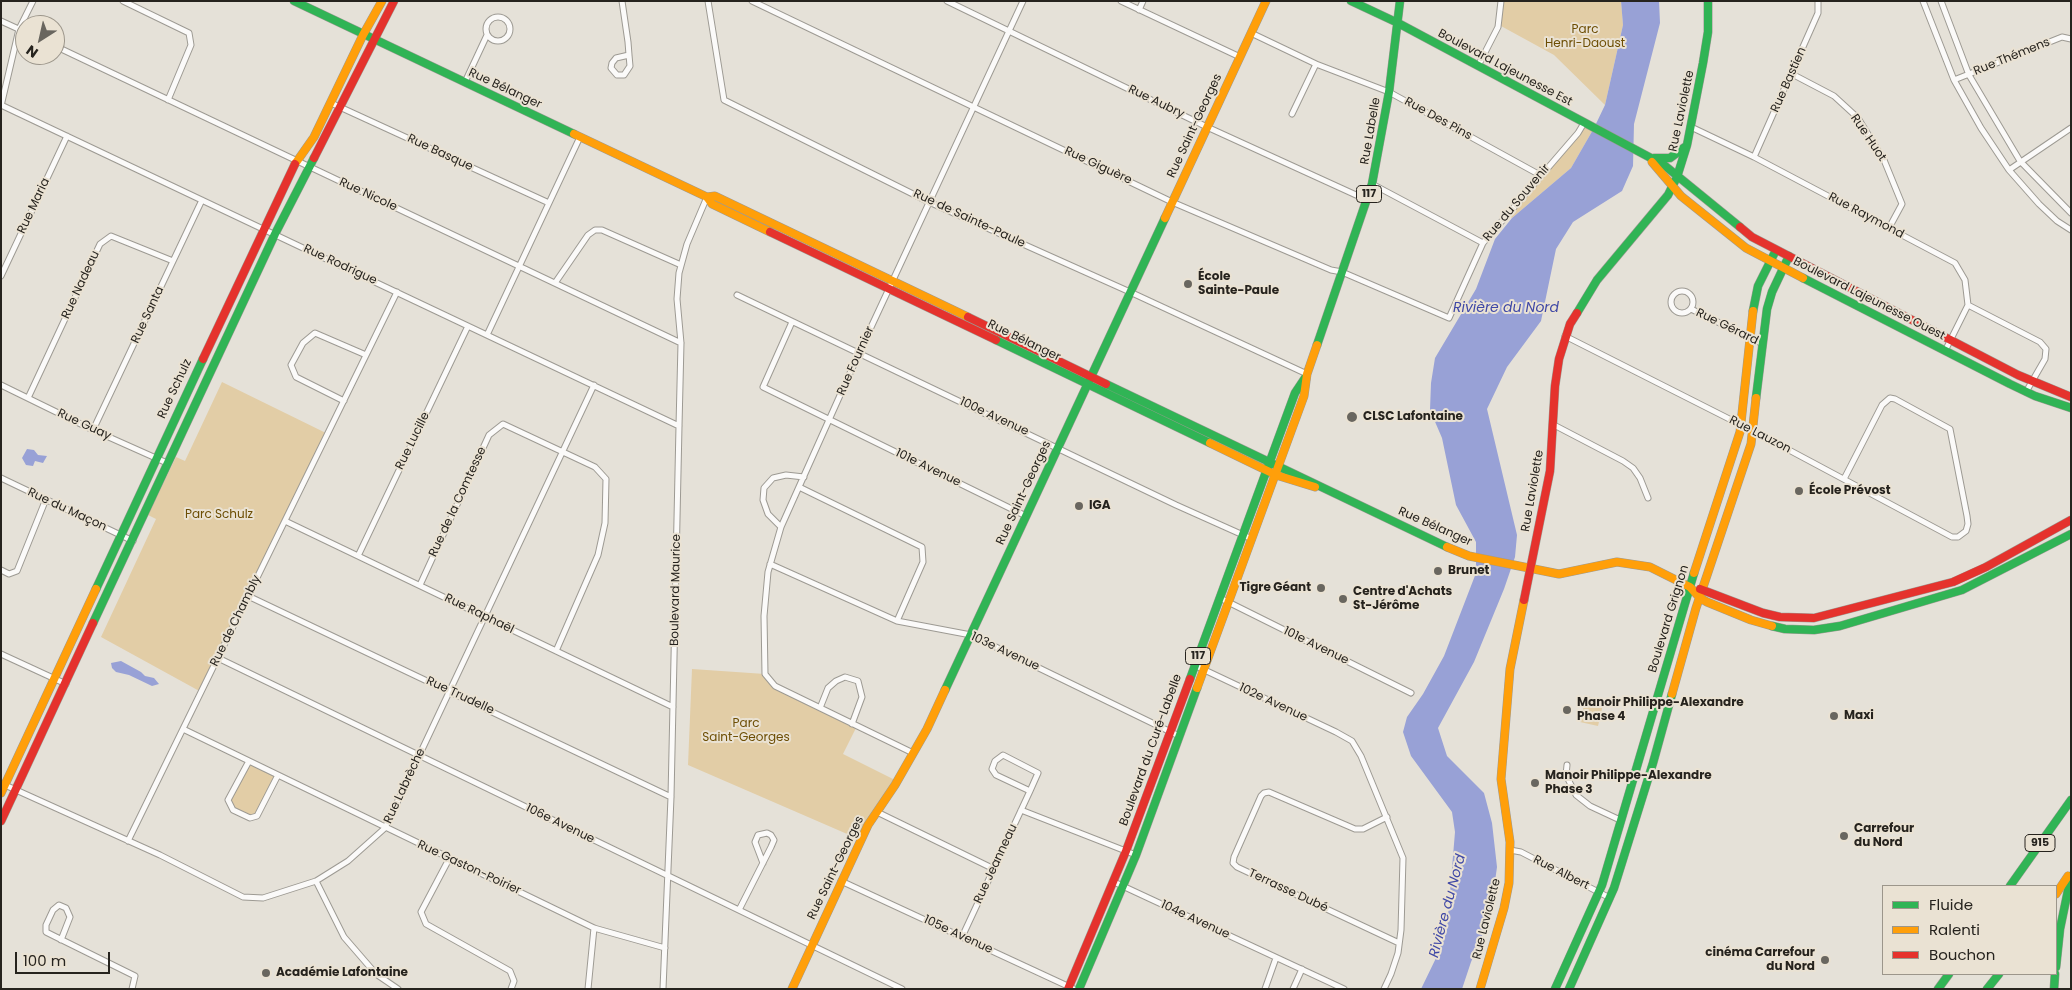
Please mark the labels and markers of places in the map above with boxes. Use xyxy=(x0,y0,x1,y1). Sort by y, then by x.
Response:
place label: École Sainte-Paule xyxy=(1198,270,1279,298)
marker: École Sainte-Paule xyxy=(1182,278,1194,290)
marker: CLSC Lafontaine xyxy=(1345,410,1359,424)
place label: CLSC Lafontaine xyxy=(1363,410,1463,424)
place label: École Prévost xyxy=(1809,484,1891,498)
marker: École Prévost xyxy=(1793,485,1805,497)
place label: IGA xyxy=(1089,499,1111,513)
marker: IGA xyxy=(1073,500,1085,512)
place label: Brunet xyxy=(1448,564,1489,578)
marker: Brunet xyxy=(1432,565,1444,577)
place label: Tigre Géant xyxy=(1240,581,1311,595)
marker: Tigre Géant xyxy=(1315,582,1327,594)
place label: Centre d'Achats St-Jérôme xyxy=(1353,585,1452,613)
marker: Centre d'Achats St-Jérôme xyxy=(1337,593,1349,605)
place label: Manoir Philippe-Alexandre Phase 4 xyxy=(1577,696,1744,724)
marker: Manoir Philippe-Alexandre Phase 4 xyxy=(1561,704,1573,716)
place label: Maxi xyxy=(1844,709,1874,723)
marker: Maxi xyxy=(1828,710,1840,722)
place label: Manoir Philippe-Alexandre Phase 3 xyxy=(1545,769,1712,797)
marker: Manoir Philippe-Alexandre Phase 3 xyxy=(1529,777,1541,789)
place label: Carrefour du Nord xyxy=(1854,822,1914,850)
marker: Carrefour du Nord xyxy=(1838,830,1850,842)
place label: cinéma Carrefour du Nord xyxy=(1705,946,1815,974)
marker: cinéma Carrefour du Nord xyxy=(1819,954,1831,966)
place label: Académie Lafontaine xyxy=(276,966,408,980)
marker: Académie Lafontaine xyxy=(260,967,272,979)

